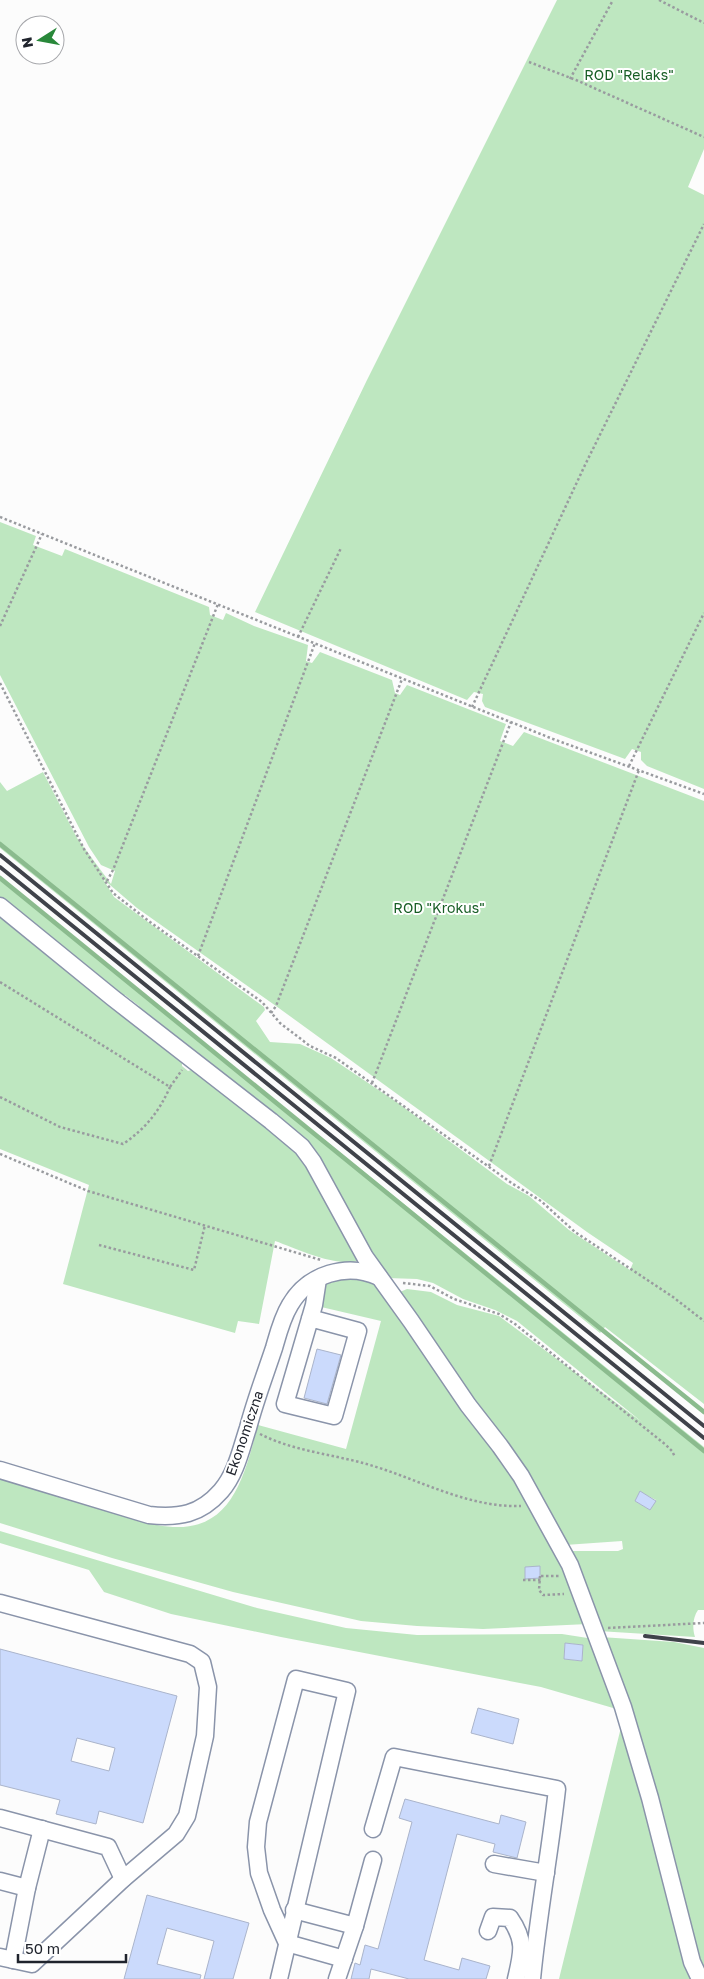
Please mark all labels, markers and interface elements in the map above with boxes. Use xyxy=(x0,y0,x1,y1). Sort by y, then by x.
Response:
north arrow xyxy=(15,15,65,65)
text: N xyxy=(17,36,36,49)
park label: ROD "Relaks" xyxy=(584,66,674,83)
park label: ROD "Krokus" xyxy=(393,899,485,916)
street label: Ekonomiczna xyxy=(221,1388,267,1478)
scale bar xyxy=(18,1932,125,1964)
text: 50 m xyxy=(25,1939,60,1957)

